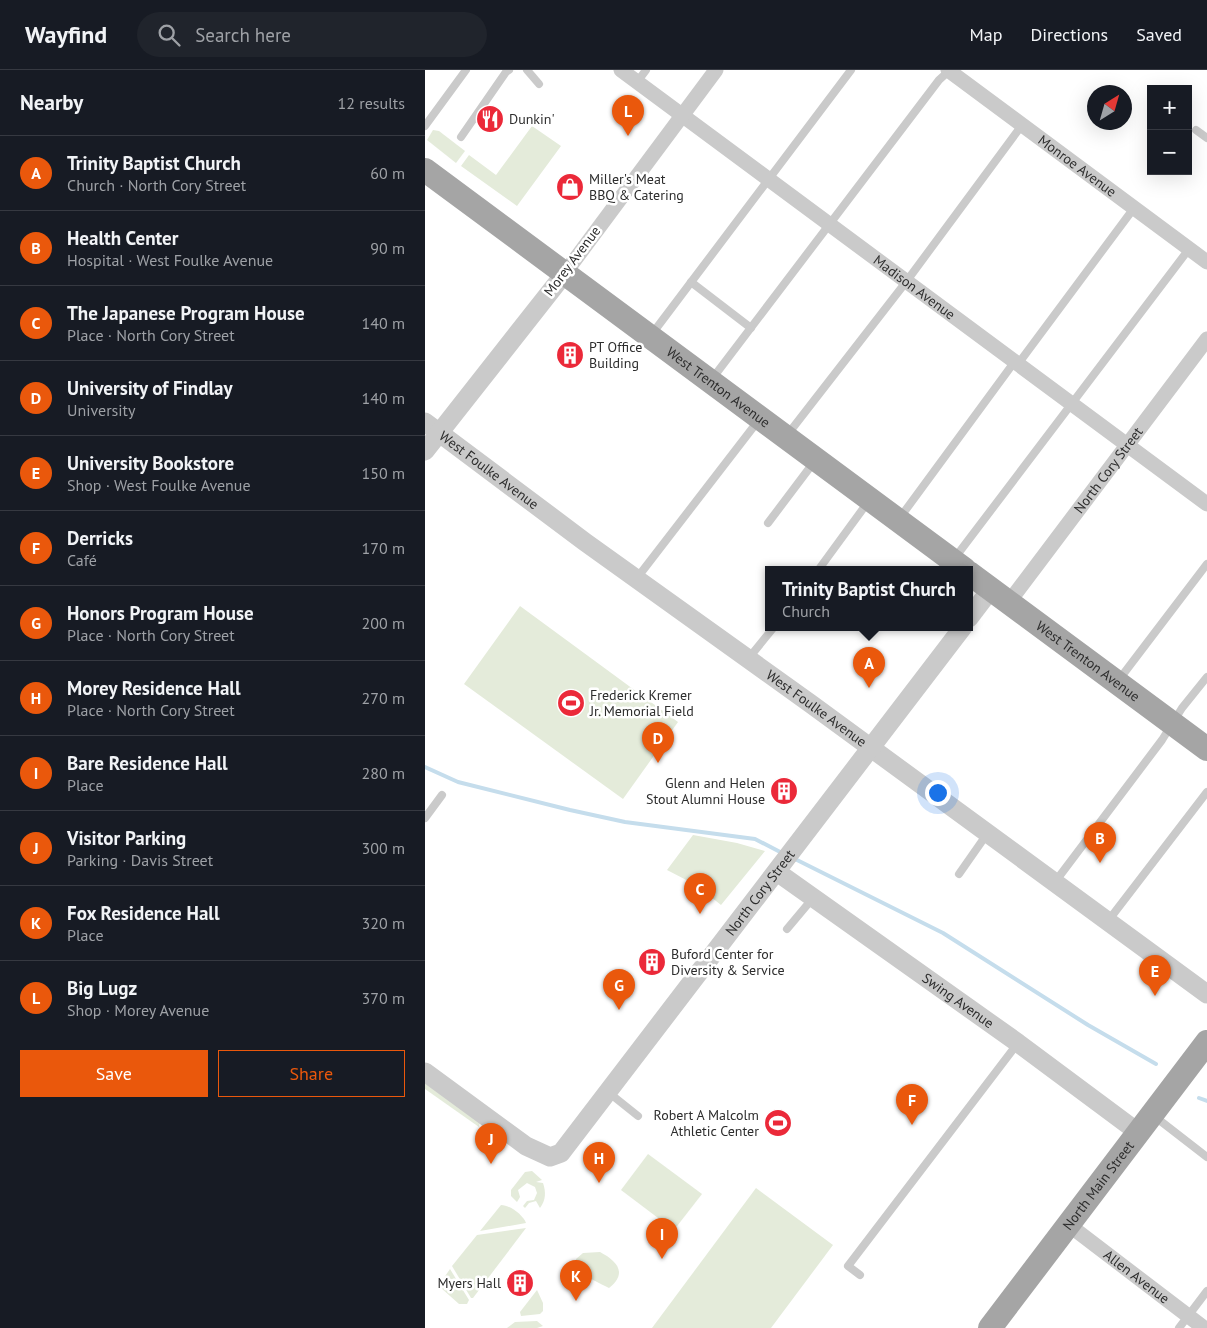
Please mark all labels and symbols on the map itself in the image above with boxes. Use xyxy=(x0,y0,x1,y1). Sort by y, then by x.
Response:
north arrow xyxy=(1087,85,1132,130)
pin: L xyxy=(612,95,644,136)
restaurant icon: Dunkin' xyxy=(475,104,505,134)
place label: Dunkin' xyxy=(509,110,555,128)
street label: Monroe Avenue xyxy=(1035,131,1120,201)
place label: Miller's Meat BBQ & Catering xyxy=(589,170,684,204)
shop icon: Miller's Meat BBQ & Catering xyxy=(555,172,585,202)
street label: Morey Avenue xyxy=(540,222,604,300)
street label: Madison Avenue xyxy=(870,251,959,323)
place label: PT Office Building xyxy=(589,338,642,372)
building icon: PT Office Building xyxy=(555,340,585,370)
street label: West Trenton Avenue xyxy=(663,343,774,432)
street label: North Cory Street xyxy=(1070,423,1147,517)
street label: West Foulke Avenue xyxy=(436,427,542,513)
street label: West Trenton Avenue xyxy=(1032,617,1144,705)
pin: A xyxy=(853,647,885,688)
street label: West Foulke Avenue xyxy=(763,666,870,751)
place label: Frederick Kremer Jr. Memorial Field xyxy=(589,686,694,720)
sports icon: Frederick Kremer Jr. Memorial Field xyxy=(556,688,586,718)
pin: D xyxy=(642,722,674,763)
place label: Glenn and Helen Stout Alumni House xyxy=(646,774,765,808)
building icon: Glenn and Helen Stout Alumni House xyxy=(769,776,799,806)
your location xyxy=(925,780,951,806)
pin: B xyxy=(1084,822,1116,863)
street label: North Cory Street xyxy=(721,846,799,939)
pin: C xyxy=(684,873,716,914)
place label: Buford Center for Diversity & Service xyxy=(671,945,785,979)
building icon: Buford Center for Diversity & Service xyxy=(637,947,667,977)
pin: E xyxy=(1139,955,1171,996)
pin: G xyxy=(603,969,635,1010)
street label: Swing Avenue xyxy=(919,969,997,1032)
pin: F xyxy=(896,1084,928,1125)
place label: Robert A Malcolm Athletic Center xyxy=(654,1106,759,1140)
sports icon: Robert A Malcolm Athletic Center xyxy=(763,1108,793,1138)
pin: J xyxy=(475,1123,507,1164)
street label: North Main Street xyxy=(1059,1137,1138,1234)
pin: H xyxy=(583,1142,615,1183)
pin: I xyxy=(646,1218,678,1259)
street label: Allen Avenue xyxy=(1100,1246,1173,1307)
pin: K xyxy=(560,1260,592,1301)
building icon: Myers Hall xyxy=(505,1268,535,1298)
place label: Myers Hall xyxy=(438,1274,501,1292)

